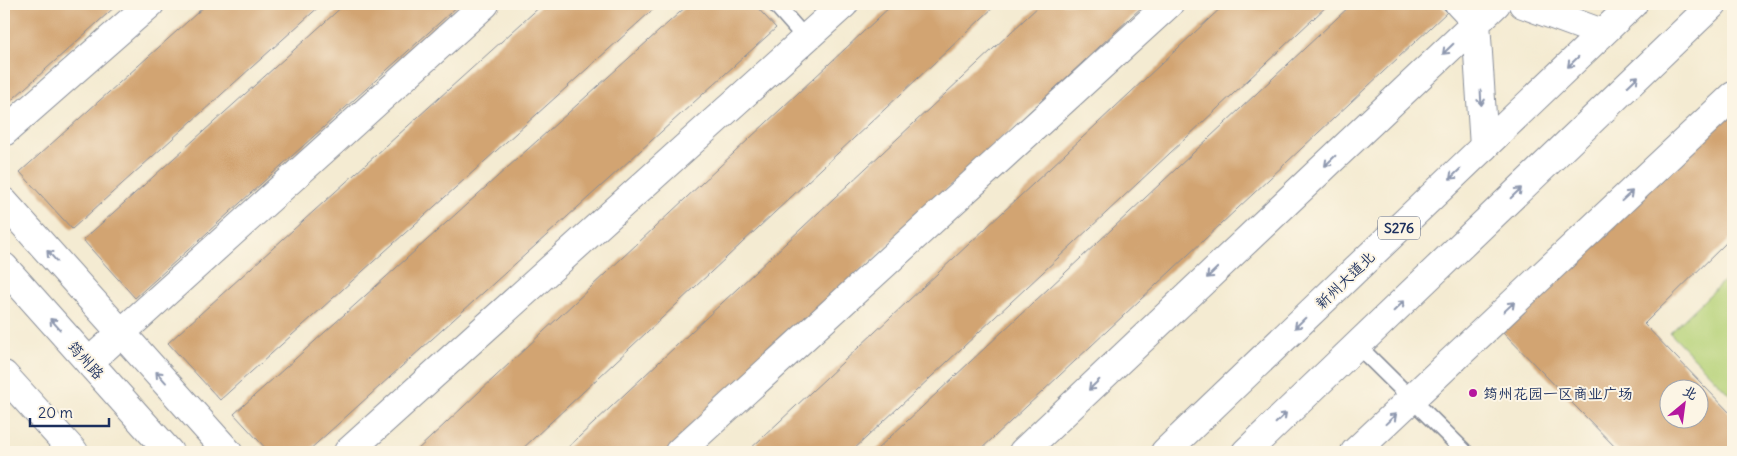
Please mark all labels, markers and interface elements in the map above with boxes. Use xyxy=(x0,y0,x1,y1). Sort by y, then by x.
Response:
one-way arrow xyxy=(1441,43,1454,55)
one-way arrow xyxy=(1566,56,1579,68)
one-way arrow xyxy=(1627,74,1639,87)
one-way arrow xyxy=(1476,90,1485,106)
one-way arrow xyxy=(1324,155,1336,167)
one-way arrow xyxy=(1449,168,1462,180)
one-way arrow xyxy=(1509,187,1522,199)
one-way arrow xyxy=(1621,190,1634,202)
road number: S276 xyxy=(1378,217,1420,240)
street label: 新州大道北 xyxy=(1311,247,1379,313)
one-way arrow xyxy=(46,250,58,263)
one-way arrow xyxy=(1206,267,1218,279)
one-way arrow xyxy=(1392,300,1405,312)
one-way arrow xyxy=(1503,301,1515,313)
one-way arrow xyxy=(1294,317,1306,329)
one-way arrow xyxy=(49,318,61,331)
street label: 筠州路 xyxy=(64,337,108,383)
one-way arrow xyxy=(155,370,166,383)
north arrow xyxy=(1660,378,1710,428)
one-way arrow xyxy=(1088,379,1100,391)
text: 北 xyxy=(1680,381,1701,404)
place label: 筠州花园一区商业广场 xyxy=(1483,384,1633,403)
marker: 筠州花园一区商业广场 xyxy=(1467,387,1479,399)
scale bar xyxy=(30,396,109,428)
text: 20 m xyxy=(38,403,73,422)
one-way arrow xyxy=(1275,413,1287,425)
one-way arrow xyxy=(1384,413,1397,425)

